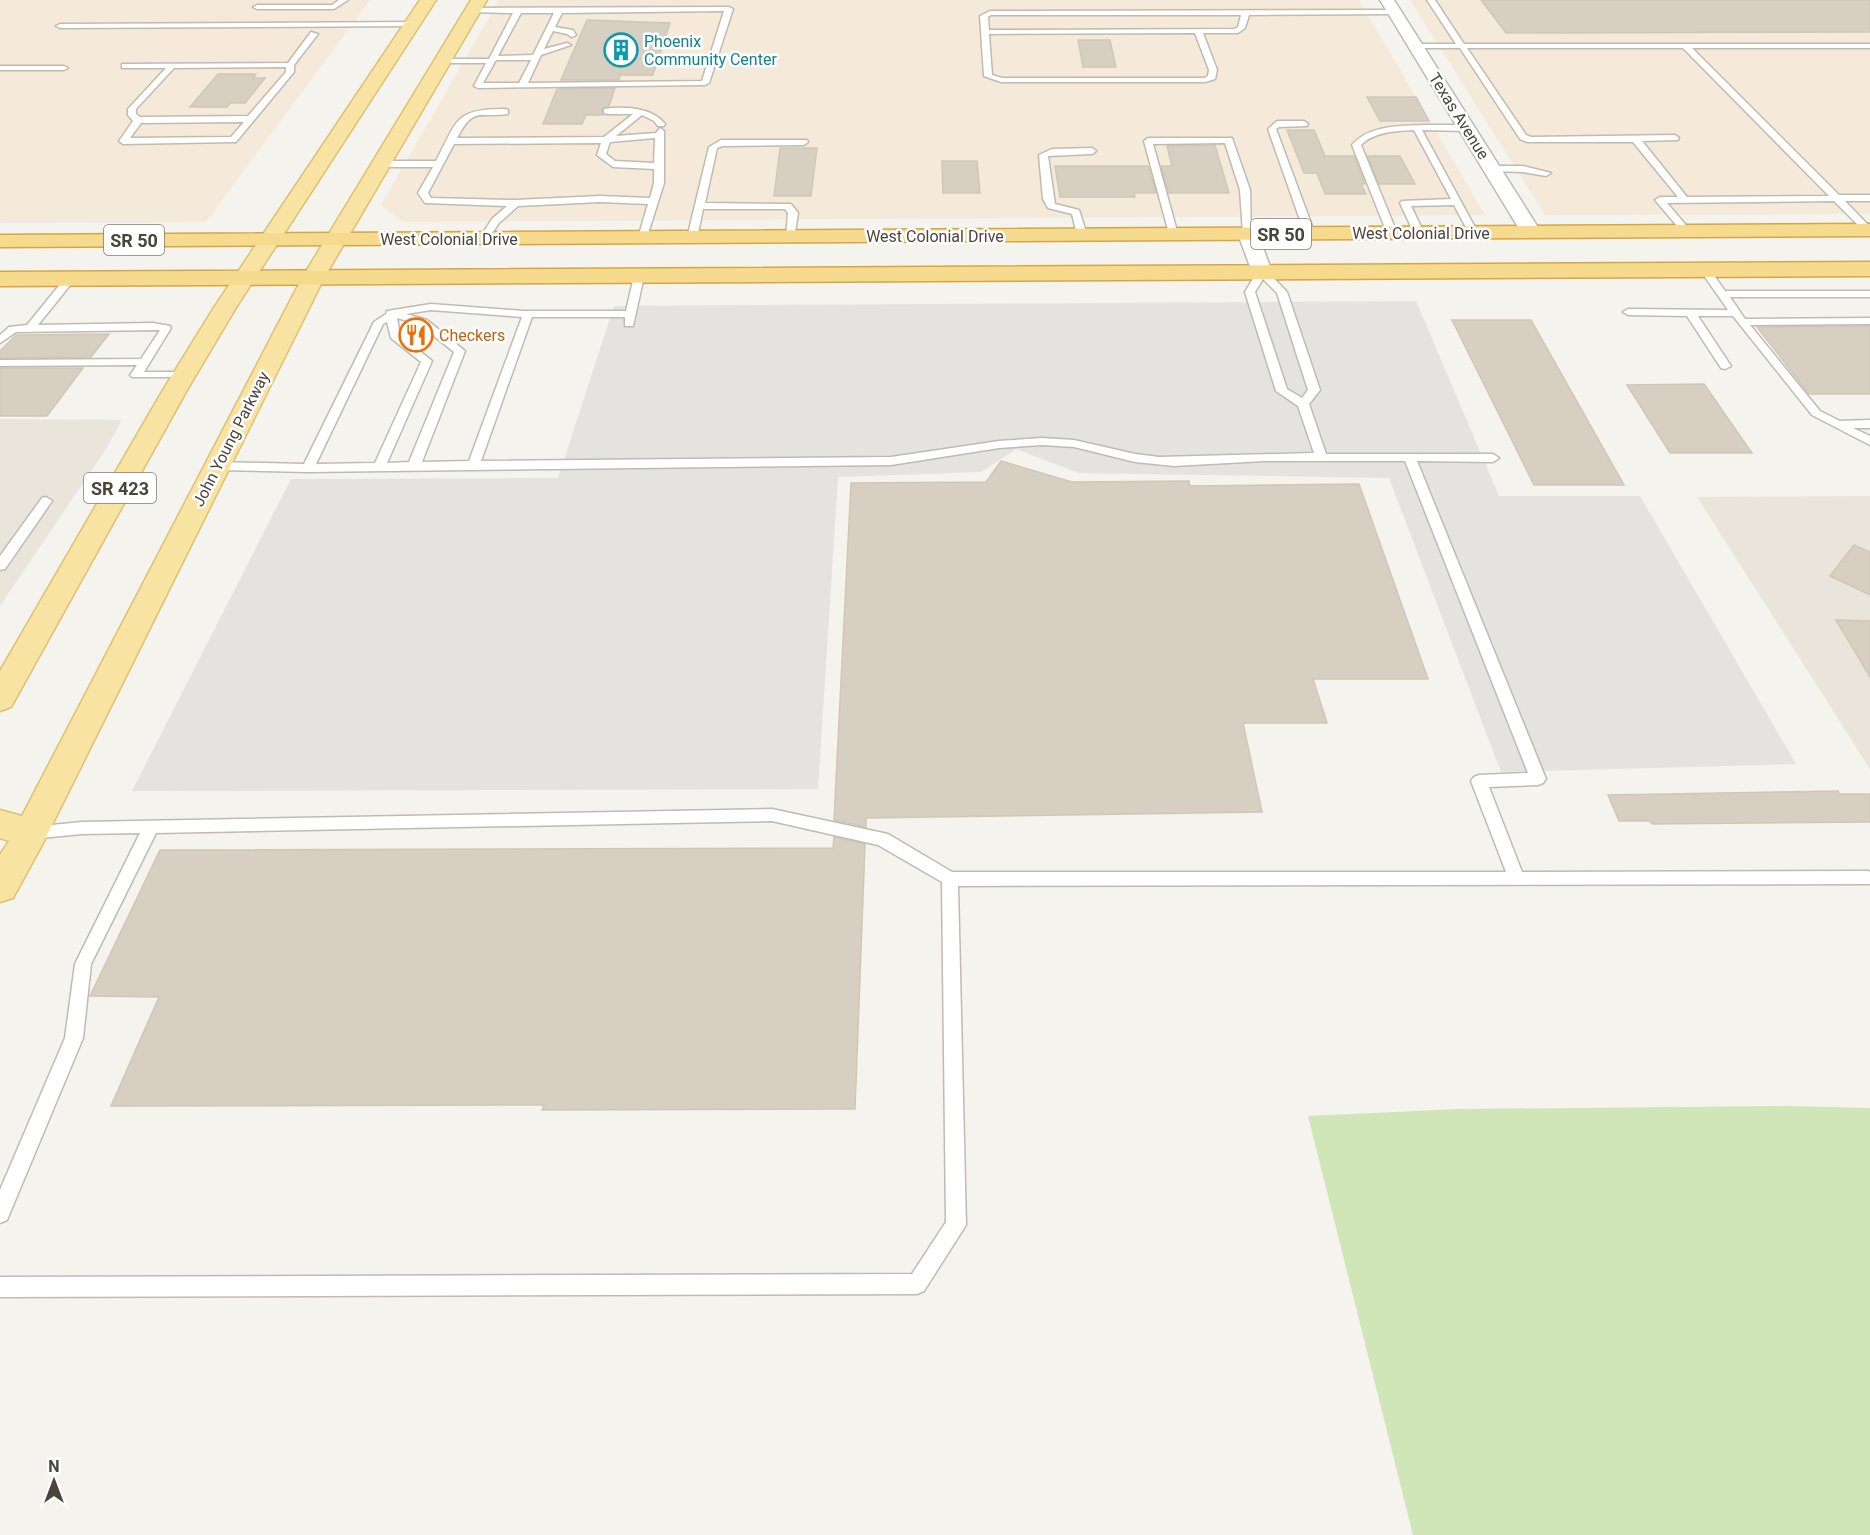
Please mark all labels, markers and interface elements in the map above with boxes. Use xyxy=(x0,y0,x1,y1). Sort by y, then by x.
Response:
building icon: Phoenix Community Center xyxy=(603,32,639,68)
place label: Phoenix Community Center xyxy=(644,32,777,69)
street label: Texas Avenue xyxy=(1425,69,1493,163)
road number: SR 50 xyxy=(1251,219,1311,249)
street label: West Colonial Drive xyxy=(1352,224,1490,243)
road number: SR 50 xyxy=(104,225,164,255)
street label: West Colonial Drive xyxy=(866,227,1004,246)
street label: West Colonial Drive xyxy=(380,230,518,249)
restaurant icon: Checkers xyxy=(398,317,434,353)
place label: Checkers xyxy=(439,326,505,345)
street label: John Young Parkway xyxy=(189,368,273,510)
road number: SR 423 xyxy=(84,473,156,503)
north arrow xyxy=(24,1451,84,1511)
text: N xyxy=(48,1457,60,1476)

